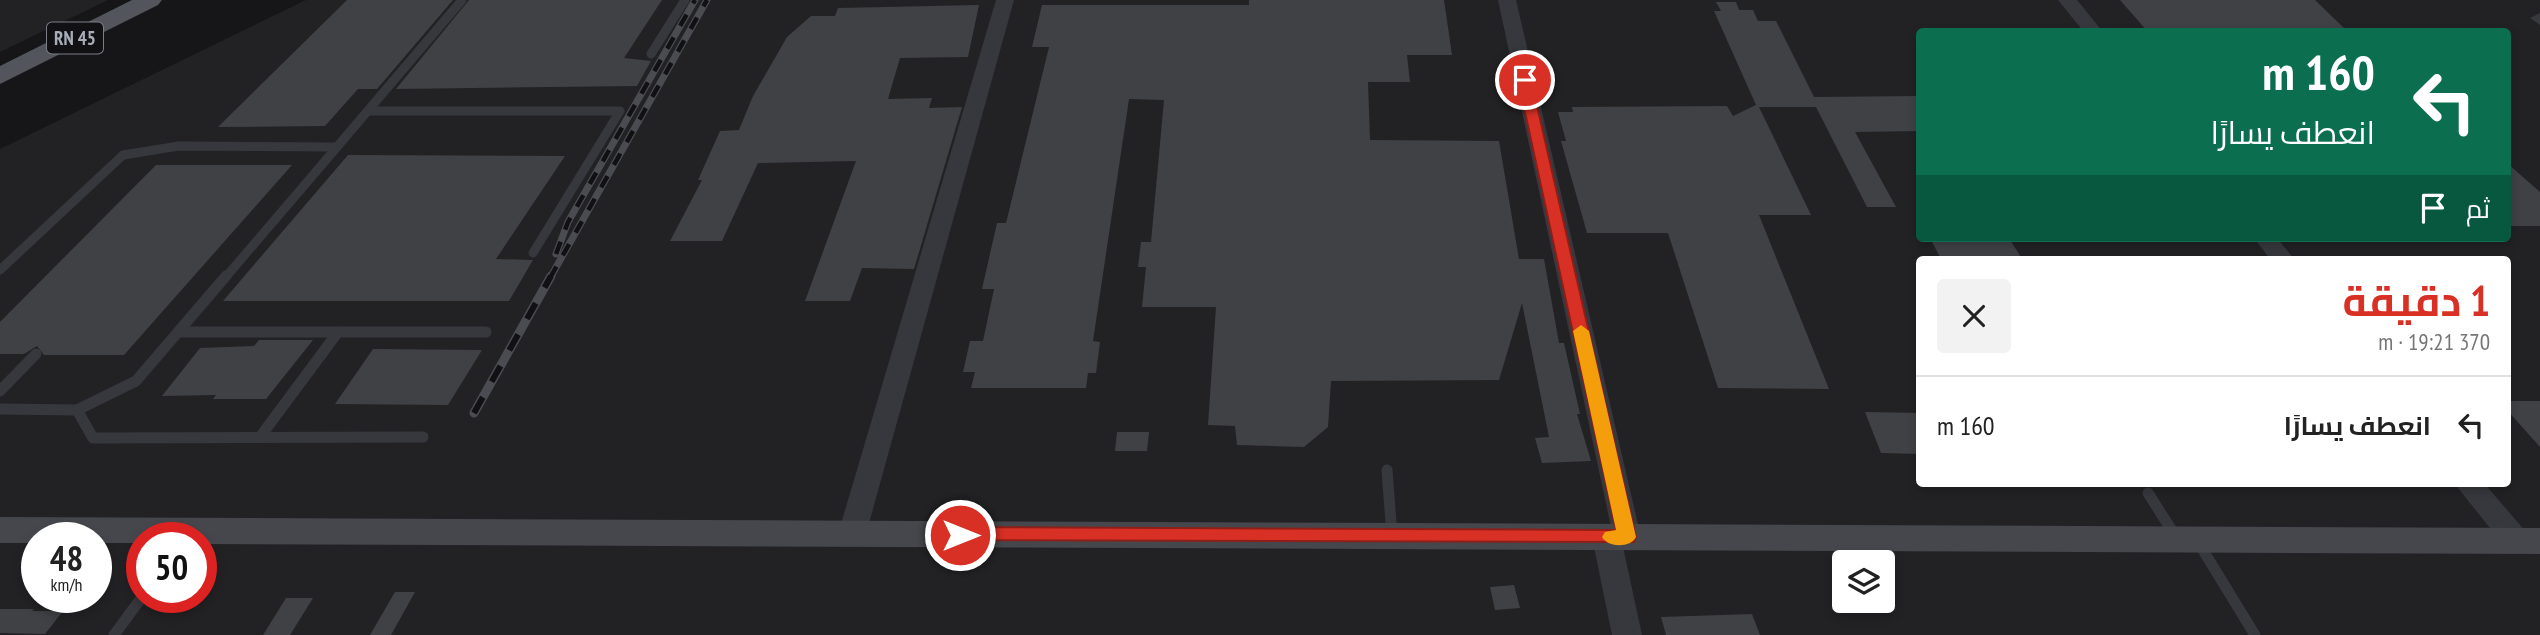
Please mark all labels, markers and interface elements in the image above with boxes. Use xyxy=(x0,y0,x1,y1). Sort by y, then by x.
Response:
road number: RN 45 xyxy=(47,22,103,54)
text: 160 m xyxy=(2262,40,2375,104)
pin xyxy=(1495,50,1555,110)
icon: left xyxy=(2399,56,2490,147)
icon: arrive xyxy=(1506,61,1544,99)
text: انعطف يسارًا xyxy=(2210,111,2375,153)
icon: arrive xyxy=(2414,189,2452,227)
text: ثم xyxy=(2466,192,2490,225)
text: 1 دقيقة xyxy=(2343,273,2490,328)
button: close xyxy=(1937,279,2011,353)
text: 370 m · 19:21 xyxy=(2378,327,2490,356)
icon: left xyxy=(2452,406,2490,444)
text: 160 m xyxy=(1937,409,1995,442)
text: انعطف يسارًا xyxy=(2284,409,2431,442)
position arrow xyxy=(923,498,997,572)
speed limit sign: 50 xyxy=(126,522,217,613)
text: 48 xyxy=(50,535,83,581)
map controls xyxy=(1832,550,1895,613)
button: layers xyxy=(1832,550,1895,613)
text: km/h xyxy=(51,573,82,596)

